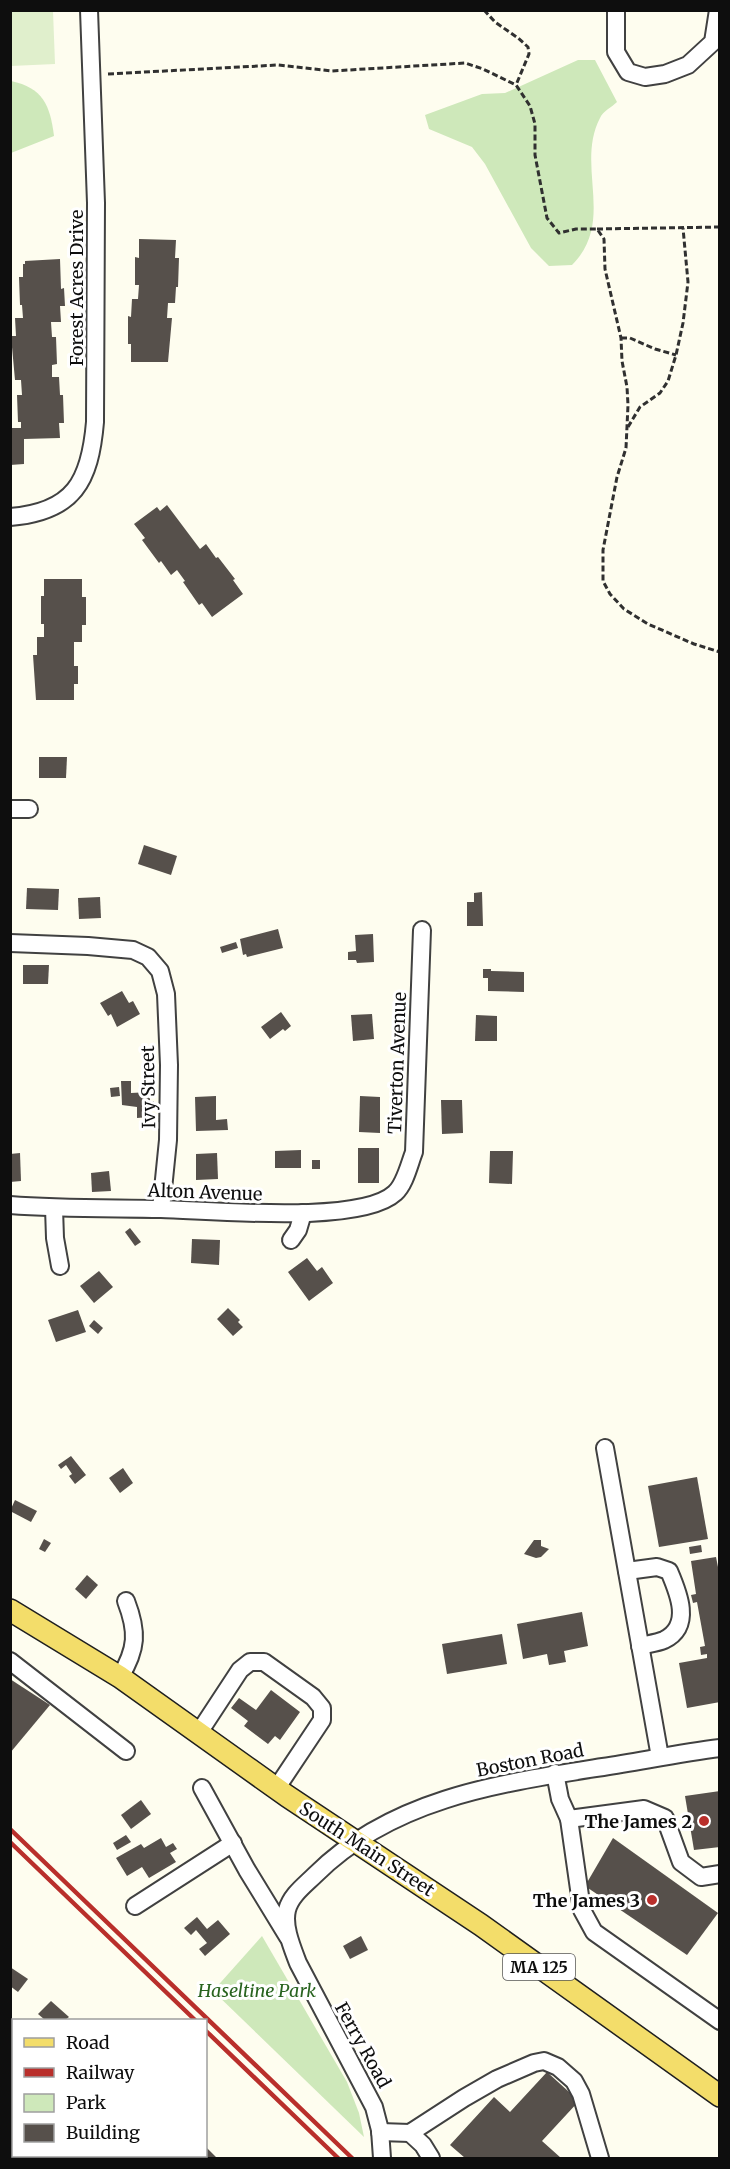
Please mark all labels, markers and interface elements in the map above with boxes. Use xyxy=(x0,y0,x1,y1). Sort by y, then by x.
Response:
street label: Forest Acres Drive xyxy=(65,210,88,366)
street label: Tiverton Avenue xyxy=(383,992,411,1134)
street label: Ivy Street xyxy=(136,1045,160,1129)
street label: Alton Avenue xyxy=(146,1178,263,1205)
street label: Boston Road xyxy=(474,1738,586,1782)
street label: South Main Street xyxy=(295,1797,439,1901)
place label: The James 2 xyxy=(584,1810,692,1833)
marker: The James 2 xyxy=(697,1814,711,1828)
place label: The James 3 xyxy=(533,1889,640,1912)
marker: The James 3 xyxy=(645,1893,659,1907)
road number: MA 125 xyxy=(503,1954,575,1980)
park label: Haseltine Park xyxy=(197,1979,316,2002)
street label: Ferry Road xyxy=(330,1998,396,2092)
legend xyxy=(12,2019,207,2157)
text: Road xyxy=(66,2031,110,2054)
text: Railway xyxy=(66,2061,135,2084)
text: Park xyxy=(66,2091,107,2114)
text: Building xyxy=(66,2121,140,2144)

